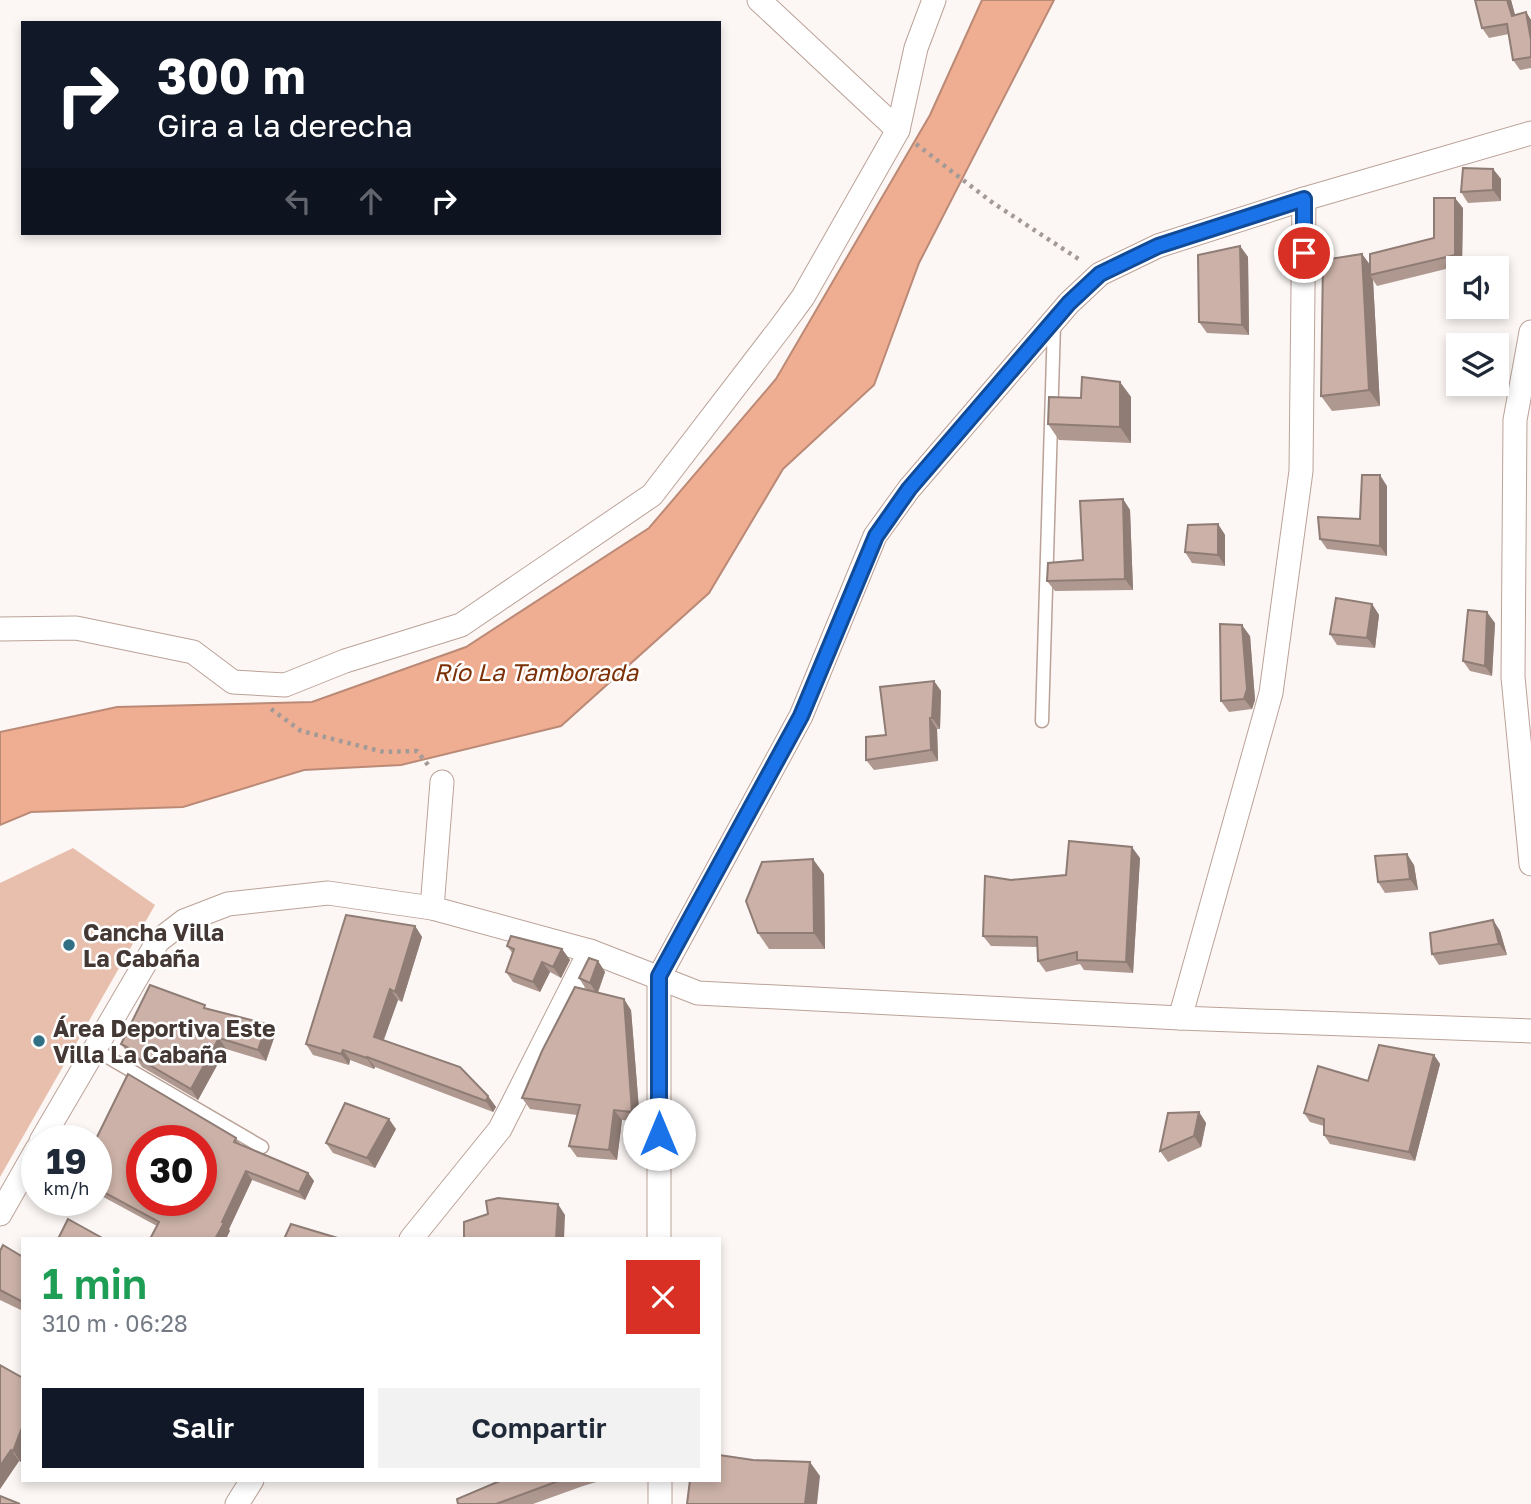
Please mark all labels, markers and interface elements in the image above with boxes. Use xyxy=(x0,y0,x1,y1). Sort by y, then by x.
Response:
text: 300 m xyxy=(157,46,306,105)
icon: right xyxy=(42,49,133,140)
text: Gira a la derecha xyxy=(157,106,413,144)
icon: left xyxy=(279,182,317,220)
icon: ahead xyxy=(352,182,390,220)
icon: right xyxy=(425,182,463,220)
pin xyxy=(1274,223,1334,283)
icon: arrive xyxy=(1285,234,1323,272)
map controls xyxy=(1446,256,1509,396)
button: sound xyxy=(1446,256,1509,319)
button: layers xyxy=(1446,333,1509,396)
water label: Río La Tamborada xyxy=(434,657,640,686)
place label: Cancha Villa La Cabaña xyxy=(83,918,224,972)
marker: Cancha Villa La Cabaña xyxy=(61,937,77,953)
place label: Área Deportiva Este Villa La Cabaña xyxy=(53,1014,275,1068)
marker: Área Deportiva Este Villa La Cabaña xyxy=(31,1033,47,1049)
position arrow xyxy=(622,1097,696,1171)
speed limit sign: 30 xyxy=(126,1125,217,1216)
text: 19 xyxy=(46,1140,87,1182)
text: km/h xyxy=(44,1177,89,1199)
text: 1 min xyxy=(42,1258,147,1308)
button: close xyxy=(626,1260,700,1334)
text: 310 m · 06:28 xyxy=(42,1309,188,1337)
button: Salir xyxy=(42,1388,364,1468)
button: Compartir xyxy=(378,1388,700,1468)

